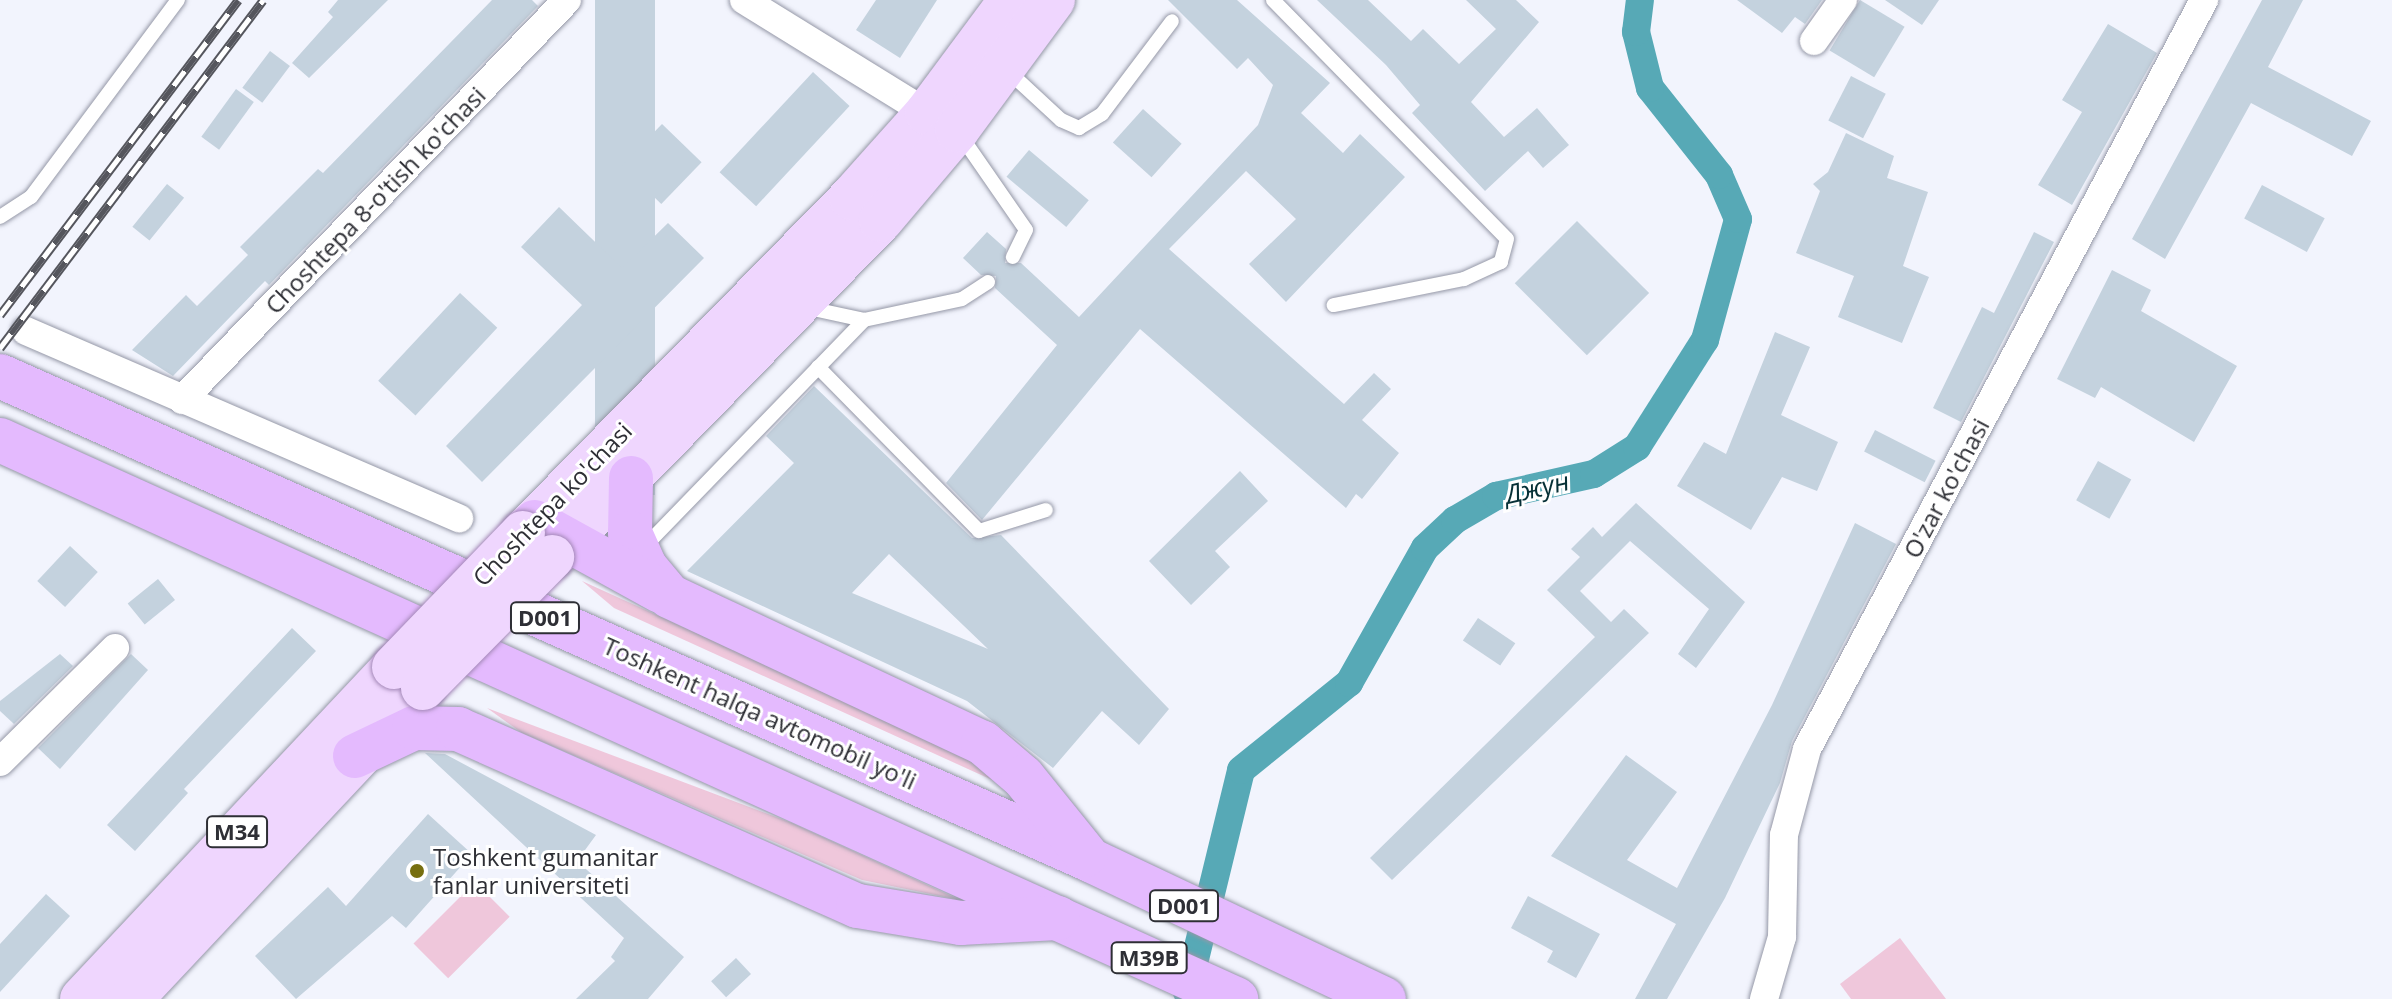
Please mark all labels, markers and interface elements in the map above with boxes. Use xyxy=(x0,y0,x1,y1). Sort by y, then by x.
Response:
street label: Choshtepa 8-o'tish ko'chasi xyxy=(259,81,491,319)
street label: O'zar ko'chasi xyxy=(1897,413,1995,563)
street label: Choshtepa ko'chasi xyxy=(467,416,637,592)
water label: Джун xyxy=(1502,465,1572,511)
road number: D001 xyxy=(509,600,581,636)
street label: Toshkent halqa avtomobil yo'li xyxy=(599,631,921,795)
road number: M34 xyxy=(205,814,269,850)
place label: Toshkent gumanitar fanlar universiteti xyxy=(433,843,658,899)
marker: Toshkent gumanitar fanlar universiteti xyxy=(408,862,426,880)
road number: D001 xyxy=(1148,888,1220,924)
road number: M39B xyxy=(1109,940,1189,976)

